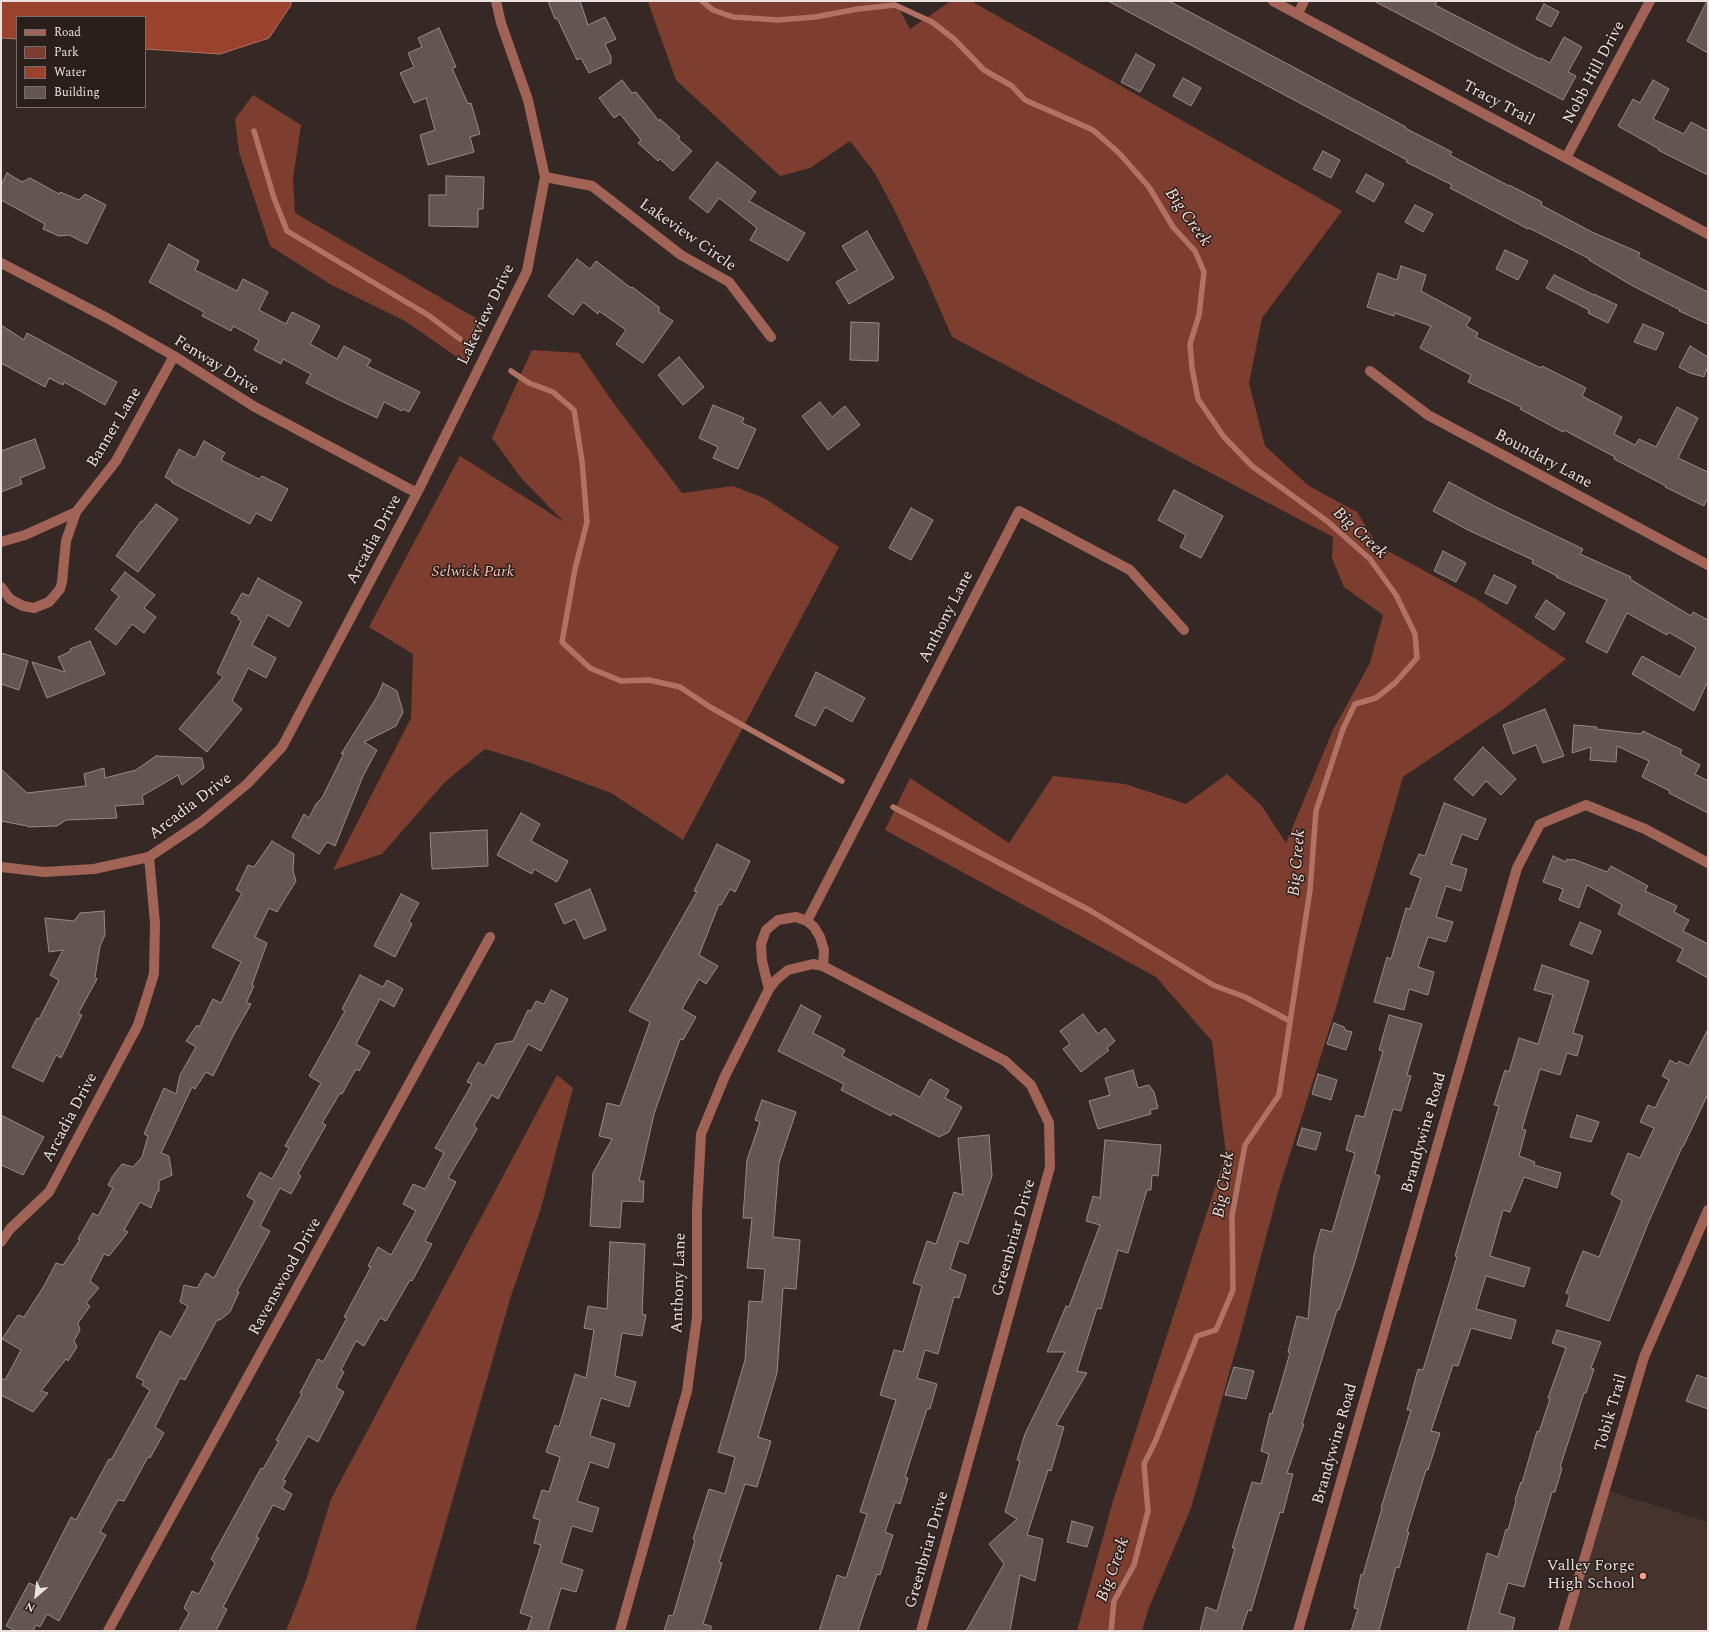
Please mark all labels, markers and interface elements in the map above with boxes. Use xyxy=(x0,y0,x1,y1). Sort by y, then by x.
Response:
legend xyxy=(16,16,146,108)
street label: Nobb Hill Drive xyxy=(1560,18,1630,128)
text: Road xyxy=(54,23,81,42)
text: Park xyxy=(54,43,79,62)
text: Water xyxy=(54,63,86,82)
street label: Tracy Trail xyxy=(1459,77,1537,131)
text: Building xyxy=(54,83,100,102)
water label: Big Creek xyxy=(1159,185,1215,251)
street label: Lakeview Circle xyxy=(635,196,739,276)
street label: Lakeview Drive xyxy=(454,261,520,369)
street label: Fenway Drive xyxy=(170,332,262,400)
street label: Banner Lane xyxy=(84,384,146,472)
street label: Boundary Lane xyxy=(1491,426,1595,494)
street label: Arcadia Drive xyxy=(343,492,407,588)
water label: Big Creek xyxy=(1328,504,1390,564)
park label: Selwick Park xyxy=(432,563,514,583)
street label: Anthony Lane xyxy=(916,568,978,666)
street label: Arcadia Drive xyxy=(146,770,236,844)
water label: Big Creek xyxy=(1285,829,1311,897)
street label: Arcadia Drive xyxy=(39,1070,103,1166)
street label: Brandywine Road xyxy=(1399,1070,1451,1196)
water label: Big Creek xyxy=(1210,1150,1240,1220)
street label: Greenbriar Drive xyxy=(989,1177,1041,1299)
street label: Ravenswood Drive xyxy=(246,1215,326,1339)
street label: Anthony Lane xyxy=(669,1232,691,1334)
street label: Tobik Trail xyxy=(1592,1372,1632,1454)
street label: Brandywine Road xyxy=(1310,1381,1362,1507)
street label: Greenbriar Drive xyxy=(902,1489,954,1611)
water label: Big Creek xyxy=(1093,1535,1135,1605)
place label: Valley Forge High School xyxy=(1547,1557,1635,1595)
marker: Valley Forge High School xyxy=(1638,1571,1648,1581)
north arrow xyxy=(16,1576,56,1616)
text: N xyxy=(22,1597,38,1617)

